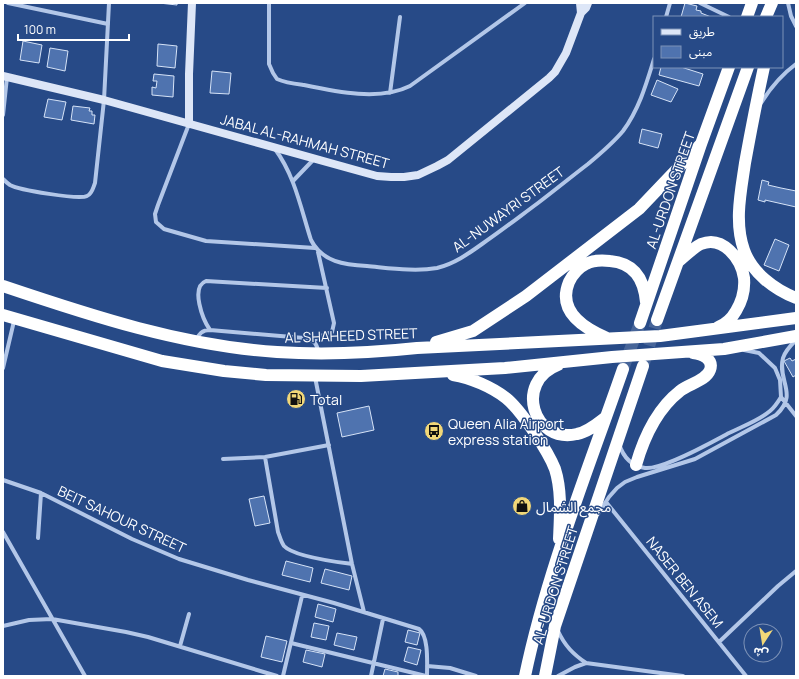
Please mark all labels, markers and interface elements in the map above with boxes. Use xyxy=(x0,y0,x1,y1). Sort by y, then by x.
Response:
scale bar xyxy=(18,16,129,42)
legend xyxy=(653,16,783,68)
text: 100 m xyxy=(24,21,56,38)
text: طريق xyxy=(689,23,715,40)
text: مبنى xyxy=(689,43,712,60)
street label: JABAL AL-RAHMAH STREET xyxy=(218,109,392,173)
street label: AL-URDON STREET xyxy=(641,128,699,251)
street label: AL-NUWAYRI STREET xyxy=(448,161,568,256)
street label: AL SHAHEED STREET xyxy=(284,323,418,347)
fuel station icon: Total xyxy=(285,388,307,410)
place label: Total xyxy=(310,390,342,409)
place label: Queen Alia Airport express station xyxy=(448,414,565,449)
bus stop icon: Queen Alia Airport express station xyxy=(423,420,445,442)
street label: BEIT SAHOUR STREET xyxy=(55,481,190,557)
shop icon: مجمع الشمال xyxy=(511,495,533,517)
place label: مجمع الشمال xyxy=(536,497,611,518)
street label: AL-URDON STREET xyxy=(528,523,582,646)
street label: NASER BEN ASEM xyxy=(642,532,728,632)
north arrow xyxy=(743,623,783,663)
text: ش xyxy=(752,644,770,662)

